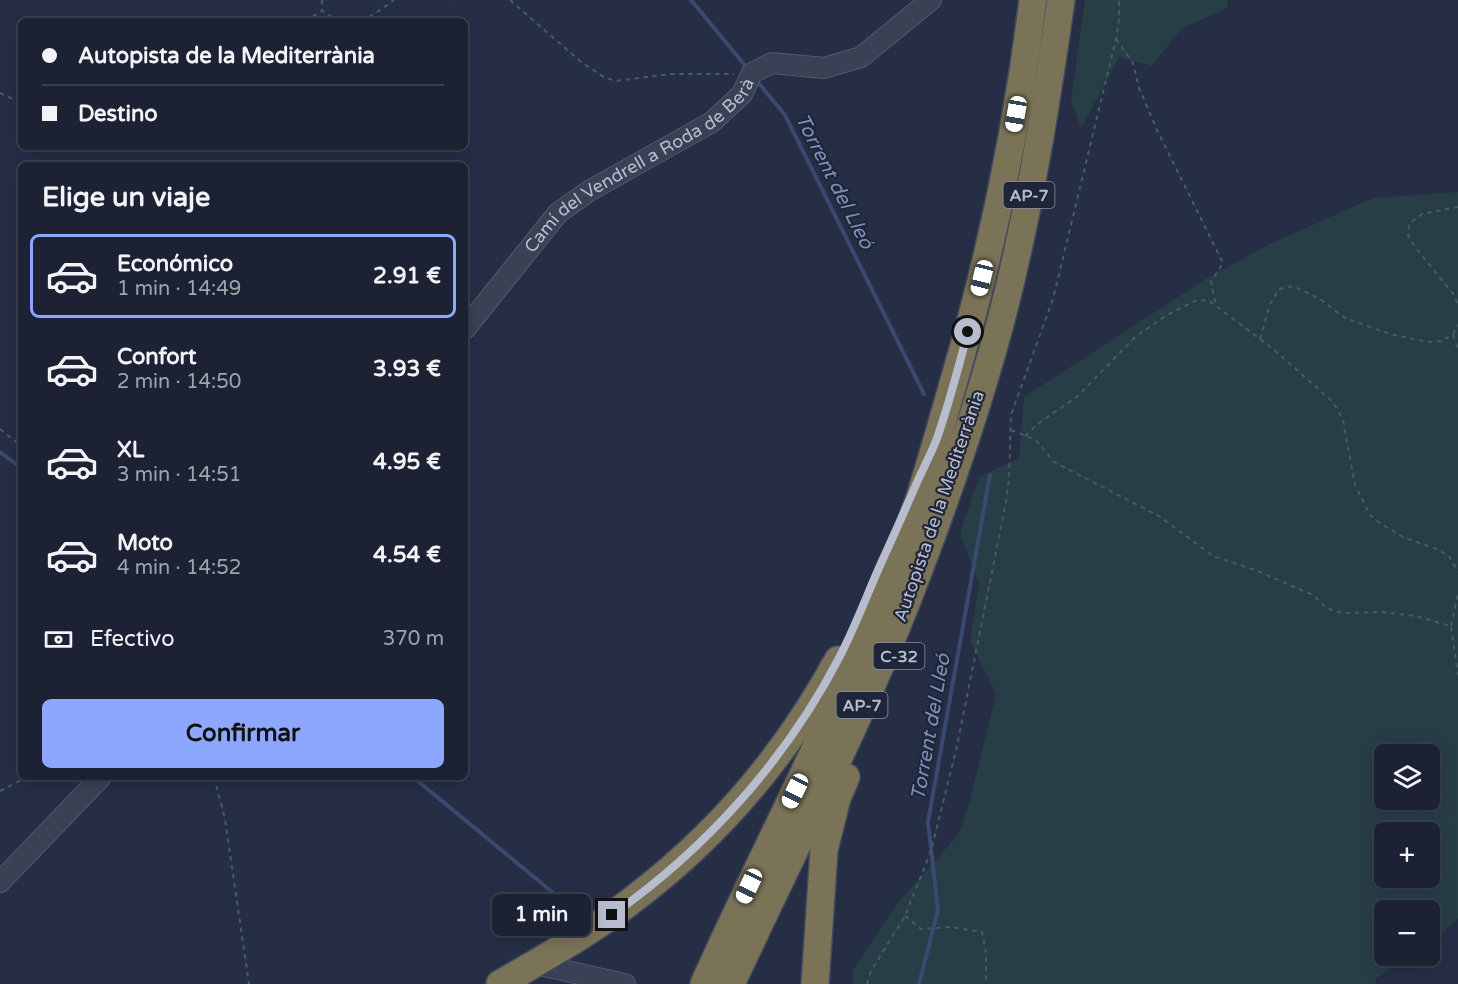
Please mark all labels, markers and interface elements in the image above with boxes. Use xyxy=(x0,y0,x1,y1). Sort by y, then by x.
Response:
text: Autopista de la Mediterrània xyxy=(78,43,375,69)
street label: Camí del Vendrell a Roda de Berà xyxy=(520,74,759,257)
car xyxy=(1004,95,1028,133)
text: Destino xyxy=(78,101,158,127)
water label: Torrent del Lleó xyxy=(790,110,879,254)
text: Elige un viaje xyxy=(42,181,210,214)
road number: AP-7 xyxy=(1004,182,1054,208)
icon: car xyxy=(45,249,99,303)
text: Económico xyxy=(117,251,233,277)
car xyxy=(969,258,995,298)
text: 2.91 € xyxy=(373,263,441,289)
text: 1 min · 14:49 xyxy=(117,277,241,301)
route start xyxy=(954,318,981,345)
icon: car xyxy=(45,342,99,396)
text: Confort xyxy=(117,344,196,370)
text: 3.93 € xyxy=(373,356,441,382)
text: 2 min · 14:50 xyxy=(117,370,241,394)
street label: Autopista de la Mediterrània xyxy=(889,388,989,624)
icon: car xyxy=(45,435,99,489)
text: XL xyxy=(117,437,144,463)
text: 4.95 € xyxy=(373,449,441,475)
text: 3 min · 14:51 xyxy=(117,463,241,487)
icon: car xyxy=(45,528,99,582)
text: Moto xyxy=(117,530,173,556)
text: 4.54 € xyxy=(373,542,441,568)
text: 4 min · 14:52 xyxy=(117,556,241,580)
icon: cash xyxy=(42,623,75,656)
text: Efectivo xyxy=(90,626,175,652)
text: 370 m xyxy=(383,627,444,651)
road number: C-32 xyxy=(874,643,924,669)
water label: Torrent del Lleó xyxy=(906,651,956,802)
road number: AP-7 xyxy=(836,692,888,718)
button: Confirmar xyxy=(42,699,444,768)
map controls xyxy=(1374,744,1440,966)
button: layers xyxy=(1374,744,1440,810)
car xyxy=(779,771,811,811)
button: + xyxy=(1374,822,1440,888)
car xyxy=(733,866,765,906)
callout: 1 min xyxy=(492,894,591,936)
button: − xyxy=(1374,900,1440,966)
route end xyxy=(598,901,625,928)
text: 1 min xyxy=(515,903,568,927)

